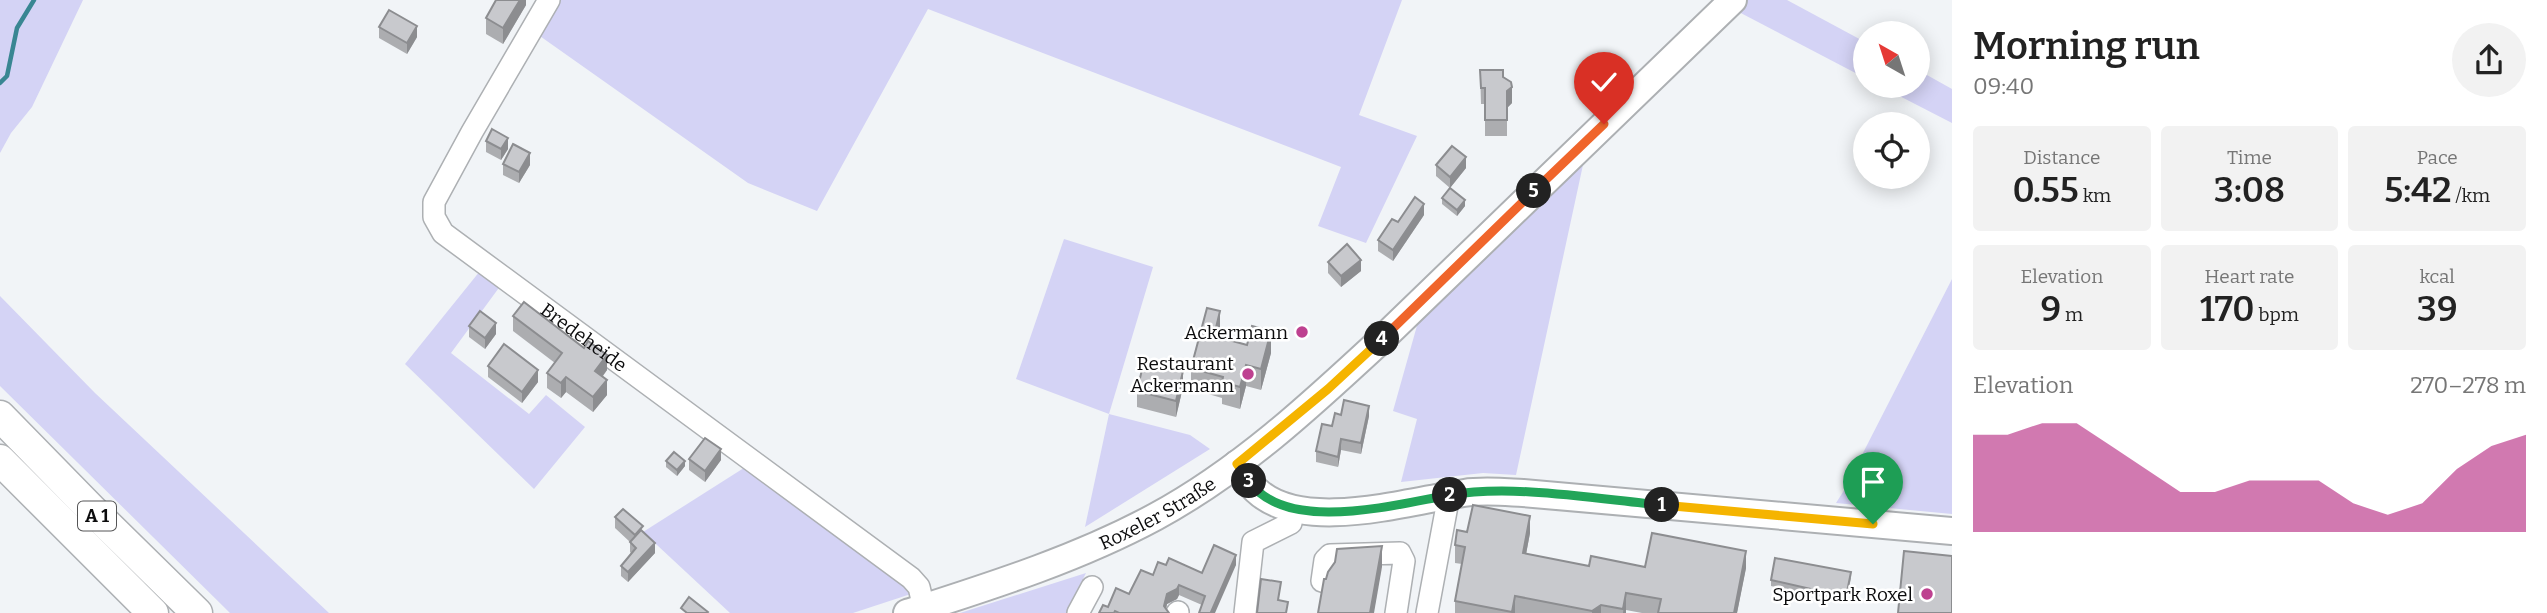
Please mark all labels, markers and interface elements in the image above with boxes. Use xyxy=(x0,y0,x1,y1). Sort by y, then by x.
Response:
north arrow xyxy=(1853,21,1930,98)
map controls xyxy=(1853,21,1930,189)
text: Morning run xyxy=(1973,23,2200,69)
button: share xyxy=(2452,23,2526,97)
pin xyxy=(1574,52,1634,124)
icon: check xyxy=(1585,63,1623,101)
text: 09:40 xyxy=(1973,72,2034,100)
button: locate xyxy=(1853,112,1930,189)
text: Distance xyxy=(2023,146,2100,169)
text: Time xyxy=(2227,146,2272,169)
text: Pace xyxy=(2417,146,2458,169)
text: 0.55 xyxy=(2012,169,2079,211)
text: 3:08 xyxy=(2214,169,2285,211)
text: 5:42 xyxy=(2384,169,2452,211)
pin: 5 xyxy=(1516,174,1552,208)
text: 5 xyxy=(1528,179,1539,202)
text: km xyxy=(2079,184,2111,207)
text: /km xyxy=(2452,184,2490,207)
text: Elevation xyxy=(2020,265,2103,288)
text: Heart rate xyxy=(2205,265,2294,288)
text: kcal xyxy=(2419,265,2455,288)
text: 9 xyxy=(2041,288,2061,330)
text: 170 xyxy=(2200,288,2255,330)
text: 39 xyxy=(2417,288,2458,330)
street label: Bredeheide xyxy=(536,298,631,377)
text: m xyxy=(2061,303,2083,326)
text: bpm xyxy=(2255,303,2299,326)
place label: Ackermann xyxy=(1184,321,1288,344)
pin: 4 xyxy=(1364,322,1400,356)
marker: Ackermann xyxy=(1294,324,1310,340)
text: 4 xyxy=(1376,327,1387,350)
place label: Restaurant Ackermann xyxy=(1130,352,1234,397)
marker: Restaurant Ackermann xyxy=(1240,366,1256,382)
text: Elevation xyxy=(1973,371,2073,399)
text: 270–278 m xyxy=(2410,371,2526,399)
pin xyxy=(1843,452,1903,524)
pin: 3 xyxy=(1232,463,1266,498)
icon: arrive xyxy=(1854,463,1892,501)
text: 3 xyxy=(1243,469,1254,492)
street label: Roxeler Straße xyxy=(1096,472,1220,555)
pin: 2 xyxy=(1432,477,1468,512)
text: 2 xyxy=(1444,483,1455,506)
pin: 1 xyxy=(1644,488,1680,522)
text: 1 xyxy=(1657,493,1666,516)
road number: A 1 xyxy=(78,502,116,530)
place label: Sportpark Roxel xyxy=(1772,583,1913,606)
marker: Sportpark Roxel xyxy=(1919,586,1935,602)

